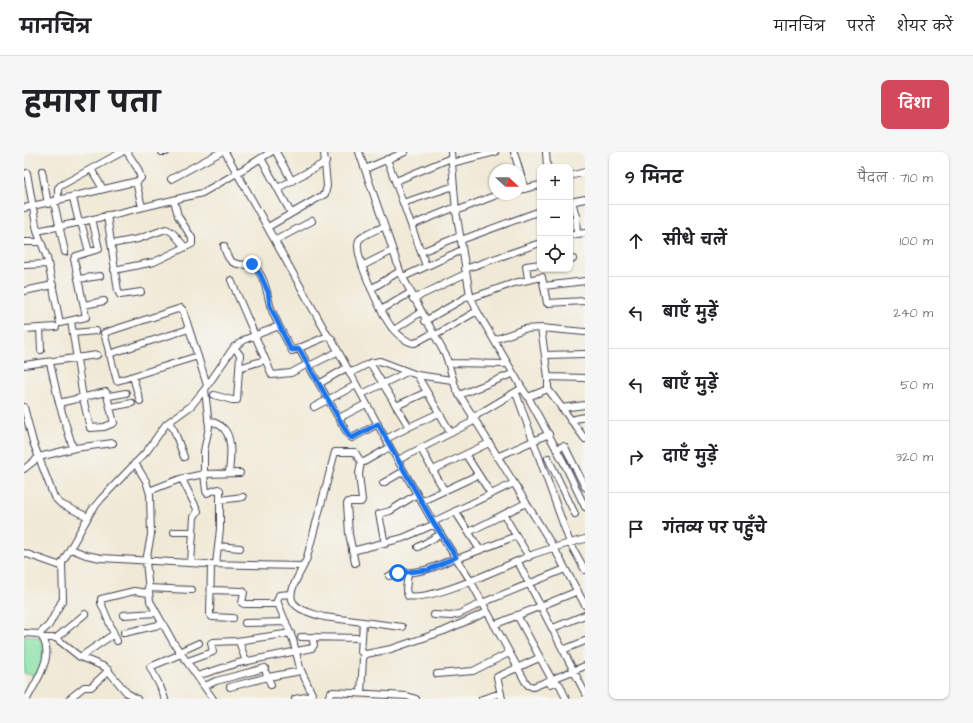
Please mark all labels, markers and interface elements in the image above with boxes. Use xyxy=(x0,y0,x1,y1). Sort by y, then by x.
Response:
text: मानचित्र xyxy=(20,14,91,41)
text: मानचित्र xyxy=(774,17,825,37)
text: परतें xyxy=(847,17,875,37)
text: शेयर करें xyxy=(897,17,953,37)
button: दिशा xyxy=(881,80,949,129)
text: हमारा पता xyxy=(24,84,160,123)
north arrow xyxy=(489,164,525,200)
map controls xyxy=(537,164,573,272)
button: + xyxy=(537,164,573,200)
text: 9 मिनट xyxy=(625,166,683,190)
text: पैदल · 710 m xyxy=(858,169,933,187)
button: − xyxy=(537,200,573,236)
icon: ahead xyxy=(625,230,647,252)
text: सीधे चलें xyxy=(663,230,727,251)
text: 100 m xyxy=(900,232,933,250)
button: locate xyxy=(537,236,573,272)
route end xyxy=(243,255,261,273)
icon: left xyxy=(625,302,647,324)
text: बाएँ मुड़ें xyxy=(663,302,718,323)
text: 240 m xyxy=(893,304,933,322)
icon: left xyxy=(625,374,647,396)
text: बाएँ मुड़ें xyxy=(663,374,718,395)
text: 50 m xyxy=(900,376,933,394)
icon: right xyxy=(625,446,647,468)
text: दाएँ मुड़ें xyxy=(663,446,717,467)
text: 320 m xyxy=(895,448,933,466)
icon: arrive xyxy=(625,518,647,540)
text: गंतव्य पर पहुँचे xyxy=(663,518,766,539)
route start xyxy=(389,564,407,582)

